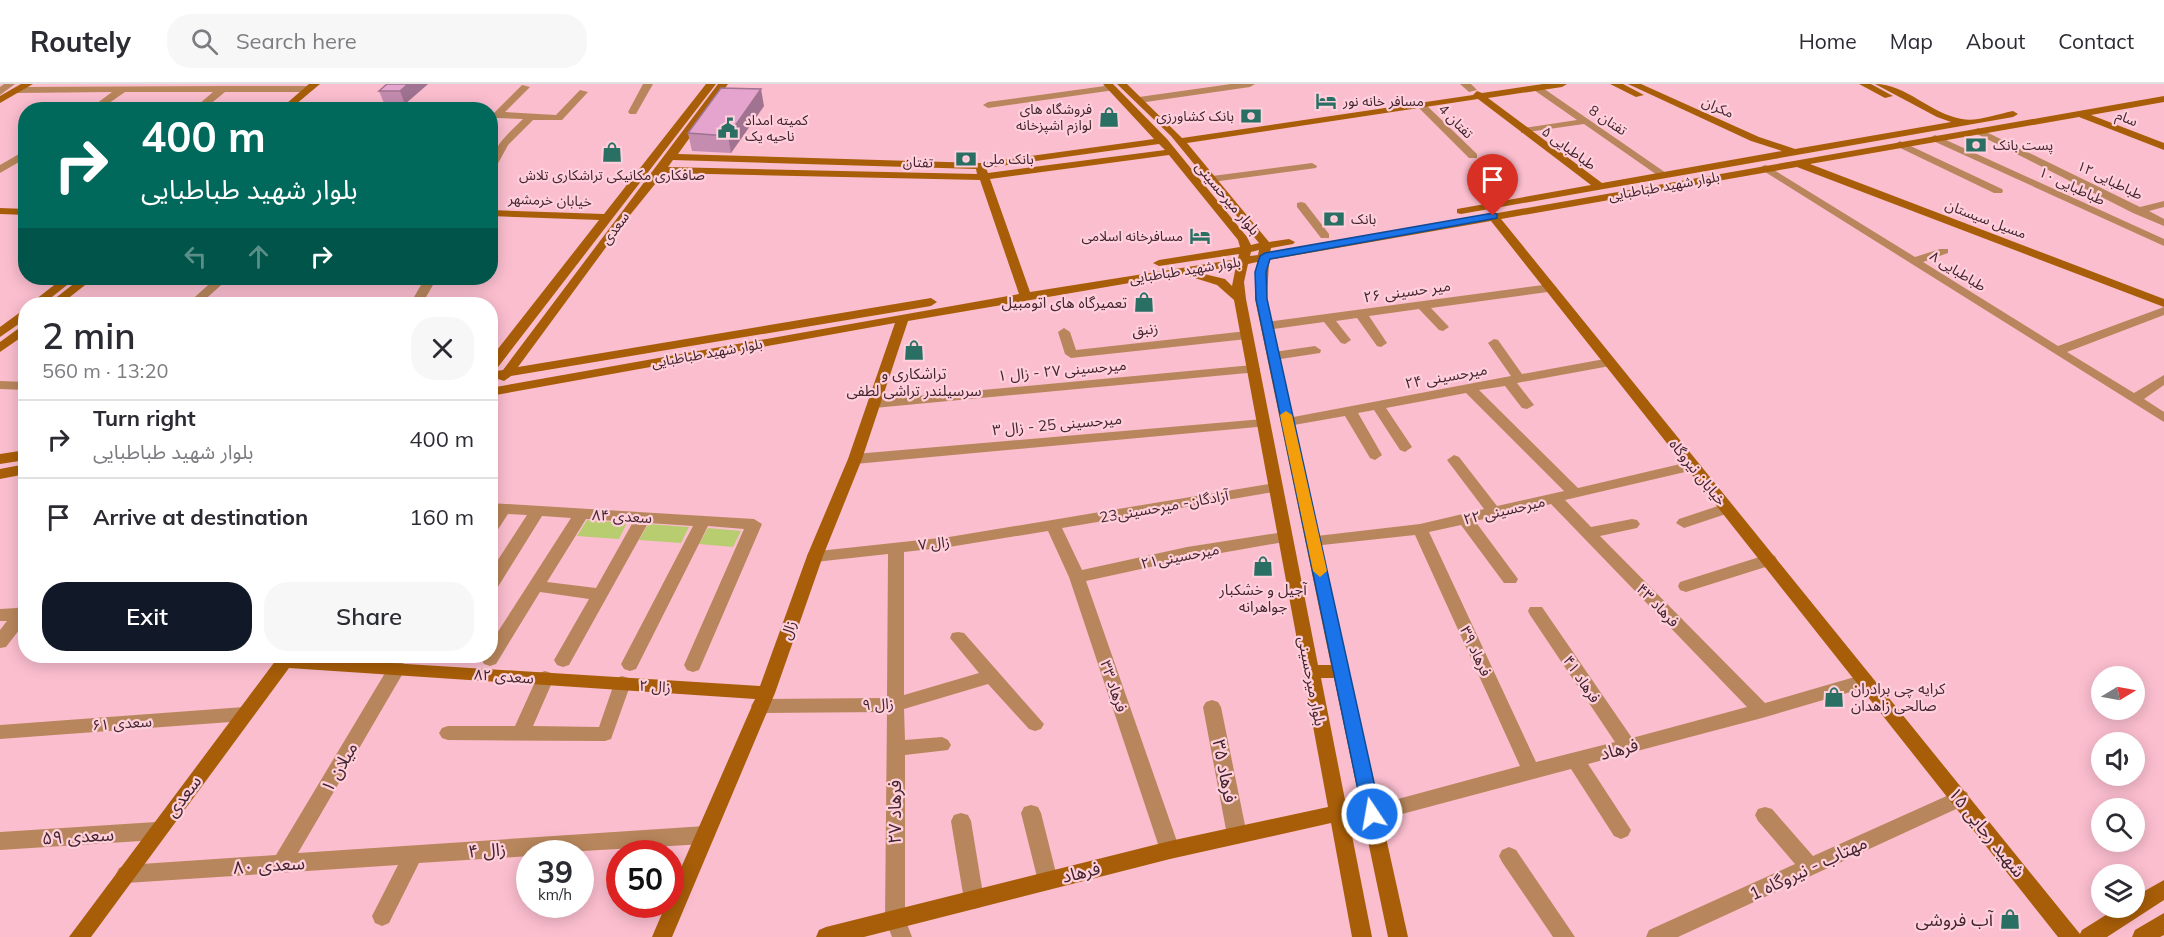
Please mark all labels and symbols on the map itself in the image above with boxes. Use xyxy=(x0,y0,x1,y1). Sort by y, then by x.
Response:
hotel icon: مسافر خانه نور xyxy=(1314,89,1338,113)
place label: مسافر خانه نور xyxy=(1342,92,1424,110)
street label: مکران xyxy=(1699,92,1737,122)
place label: فروشگاه های لوازم اشپزخانه xyxy=(1016,100,1092,136)
street label: تفتان 4 xyxy=(1435,100,1477,142)
street label: تفتان 8 xyxy=(1586,101,1630,139)
bank icon: بانک کشاورزی xyxy=(1239,104,1263,128)
shop icon: فروشگاه های لوازم اشپزخانه xyxy=(1097,105,1121,129)
street label: سام xyxy=(2113,106,2141,132)
place label: بانک کشاورزی xyxy=(1156,107,1234,125)
place label: کمیته امداد ناحیه یک xyxy=(745,111,808,145)
public building icon: کمیته امداد ناحیه یک xyxy=(716,116,740,140)
street label: طباطبایی ۵ xyxy=(1538,122,1600,174)
bank icon: پست بانک xyxy=(1964,133,1988,157)
place label: پست بانک xyxy=(1993,136,2053,155)
shop icon: صافکاری مکانیکی تراشکاری تلاش xyxy=(600,140,624,164)
bank icon: بانک ملی xyxy=(954,147,978,171)
place label: بانک ملی xyxy=(983,150,1034,168)
street label: تفتان xyxy=(903,152,933,172)
pin xyxy=(1467,154,1518,216)
street label: طباطبایی ۱۲ xyxy=(2074,156,2146,204)
street label: بلوار میرحسینی xyxy=(1192,157,1264,239)
street label: طباطبایی ۱۰ xyxy=(2036,163,2108,209)
place label: صافکاری مکانیکی تراشکاری تلاش xyxy=(519,166,705,184)
street label: بلوار شهید طباطبایی xyxy=(1607,167,1721,205)
street label: خیابان خرمشهر xyxy=(507,190,592,210)
street label: مسیل سیستان xyxy=(1943,195,2029,243)
bank icon: بانک xyxy=(1322,207,1346,231)
street label: سعدی xyxy=(597,208,633,248)
place label: بانک xyxy=(1351,210,1376,228)
hotel icon: مسافرخانه اسلامی xyxy=(1188,224,1212,248)
place label: مسافرخانه اسلامی xyxy=(1082,227,1183,245)
street label: طباطبایی ۸ xyxy=(1927,247,1989,295)
street label: بلوار شهید طباطبایی xyxy=(1128,252,1242,288)
street label: میر حسینی ۲۶ xyxy=(1362,275,1452,307)
shop icon: تعمیرگاه های اتومبیل xyxy=(1132,290,1156,314)
place label: تعمیرگاه های اتومبیل xyxy=(1002,293,1127,312)
street label: زنبق xyxy=(1131,318,1159,341)
street label: بلوار شهید طباطبایی xyxy=(650,334,764,372)
shop icon: تراشکاری و سرسیلندر تراشی لطفی xyxy=(902,338,926,362)
street label: میرحسینی ۲۷ - زال ۱ xyxy=(997,355,1127,385)
street label: میرحسینی ۲۴ xyxy=(1403,359,1489,393)
place label: تراشکاری و سرسیلندر تراشی لطفی xyxy=(846,364,982,400)
street label: میرحسینی 25 - زال ۳ xyxy=(991,409,1123,439)
street label: خیابان نیروگاه xyxy=(1665,435,1731,509)
street label: آزادگان- میرحسینی23 xyxy=(1098,485,1231,527)
street label: میرحسینی ۲۲ xyxy=(1461,491,1547,529)
street label: سعدی ۸۴ xyxy=(592,505,653,527)
street label: زال ۷ xyxy=(917,532,951,554)
street label: میرحسینی۲۱ xyxy=(1139,539,1221,573)
shop icon: آجیل و خشکبار جواهرانه xyxy=(1251,554,1275,578)
street label: فرهاد ۴۳ xyxy=(1633,579,1684,631)
place label: آجیل و خشکبار جواهرانه xyxy=(1218,580,1307,616)
street label: زال xyxy=(776,618,800,642)
street label: فرهاد ۳۹ xyxy=(1456,623,1496,679)
street label: بلوار میرحسینی xyxy=(1294,635,1330,727)
street label: فرهاد ۴۱ xyxy=(1559,652,1605,707)
street label: فرهاد ۳۳ xyxy=(1096,658,1132,715)
street label: سعدی ۸۲ xyxy=(473,664,535,688)
north arrow xyxy=(2091,666,2145,720)
street label: زال ۲ xyxy=(639,675,671,697)
place label: کرایه چی برادران صالحی زاهدان xyxy=(1851,679,1946,715)
shop icon: کرایه چی برادران صالحی زاهدان xyxy=(1822,685,1846,709)
street label: زال ۹ xyxy=(862,694,894,714)
street label: سعدی ۶۱ xyxy=(91,711,153,735)
street label: فرهاد xyxy=(1597,733,1641,765)
street label: فرهاد ۳۵ xyxy=(1208,737,1242,805)
street label: میلان ۱ xyxy=(315,738,363,796)
street label: سعدی xyxy=(160,770,206,822)
street label: فرهاد ۲۷ xyxy=(883,780,906,844)
position arrow xyxy=(1340,782,1404,846)
street label: شهید رجایی ۱۵ xyxy=(1943,782,2031,882)
street label: سعدی ۵۹ xyxy=(41,823,115,849)
street label: مهتاب - نیروگاه 1 xyxy=(1745,831,1871,905)
street label: زال ۴ xyxy=(467,837,507,863)
speed limit sign: 50 xyxy=(606,840,684,918)
street label: سعدی ۸۰ xyxy=(232,851,306,879)
street label: فرهاد xyxy=(1059,856,1103,888)
shop icon: آب فروشی xyxy=(1998,907,2022,931)
place label: آب فروشی xyxy=(1916,908,1994,931)

